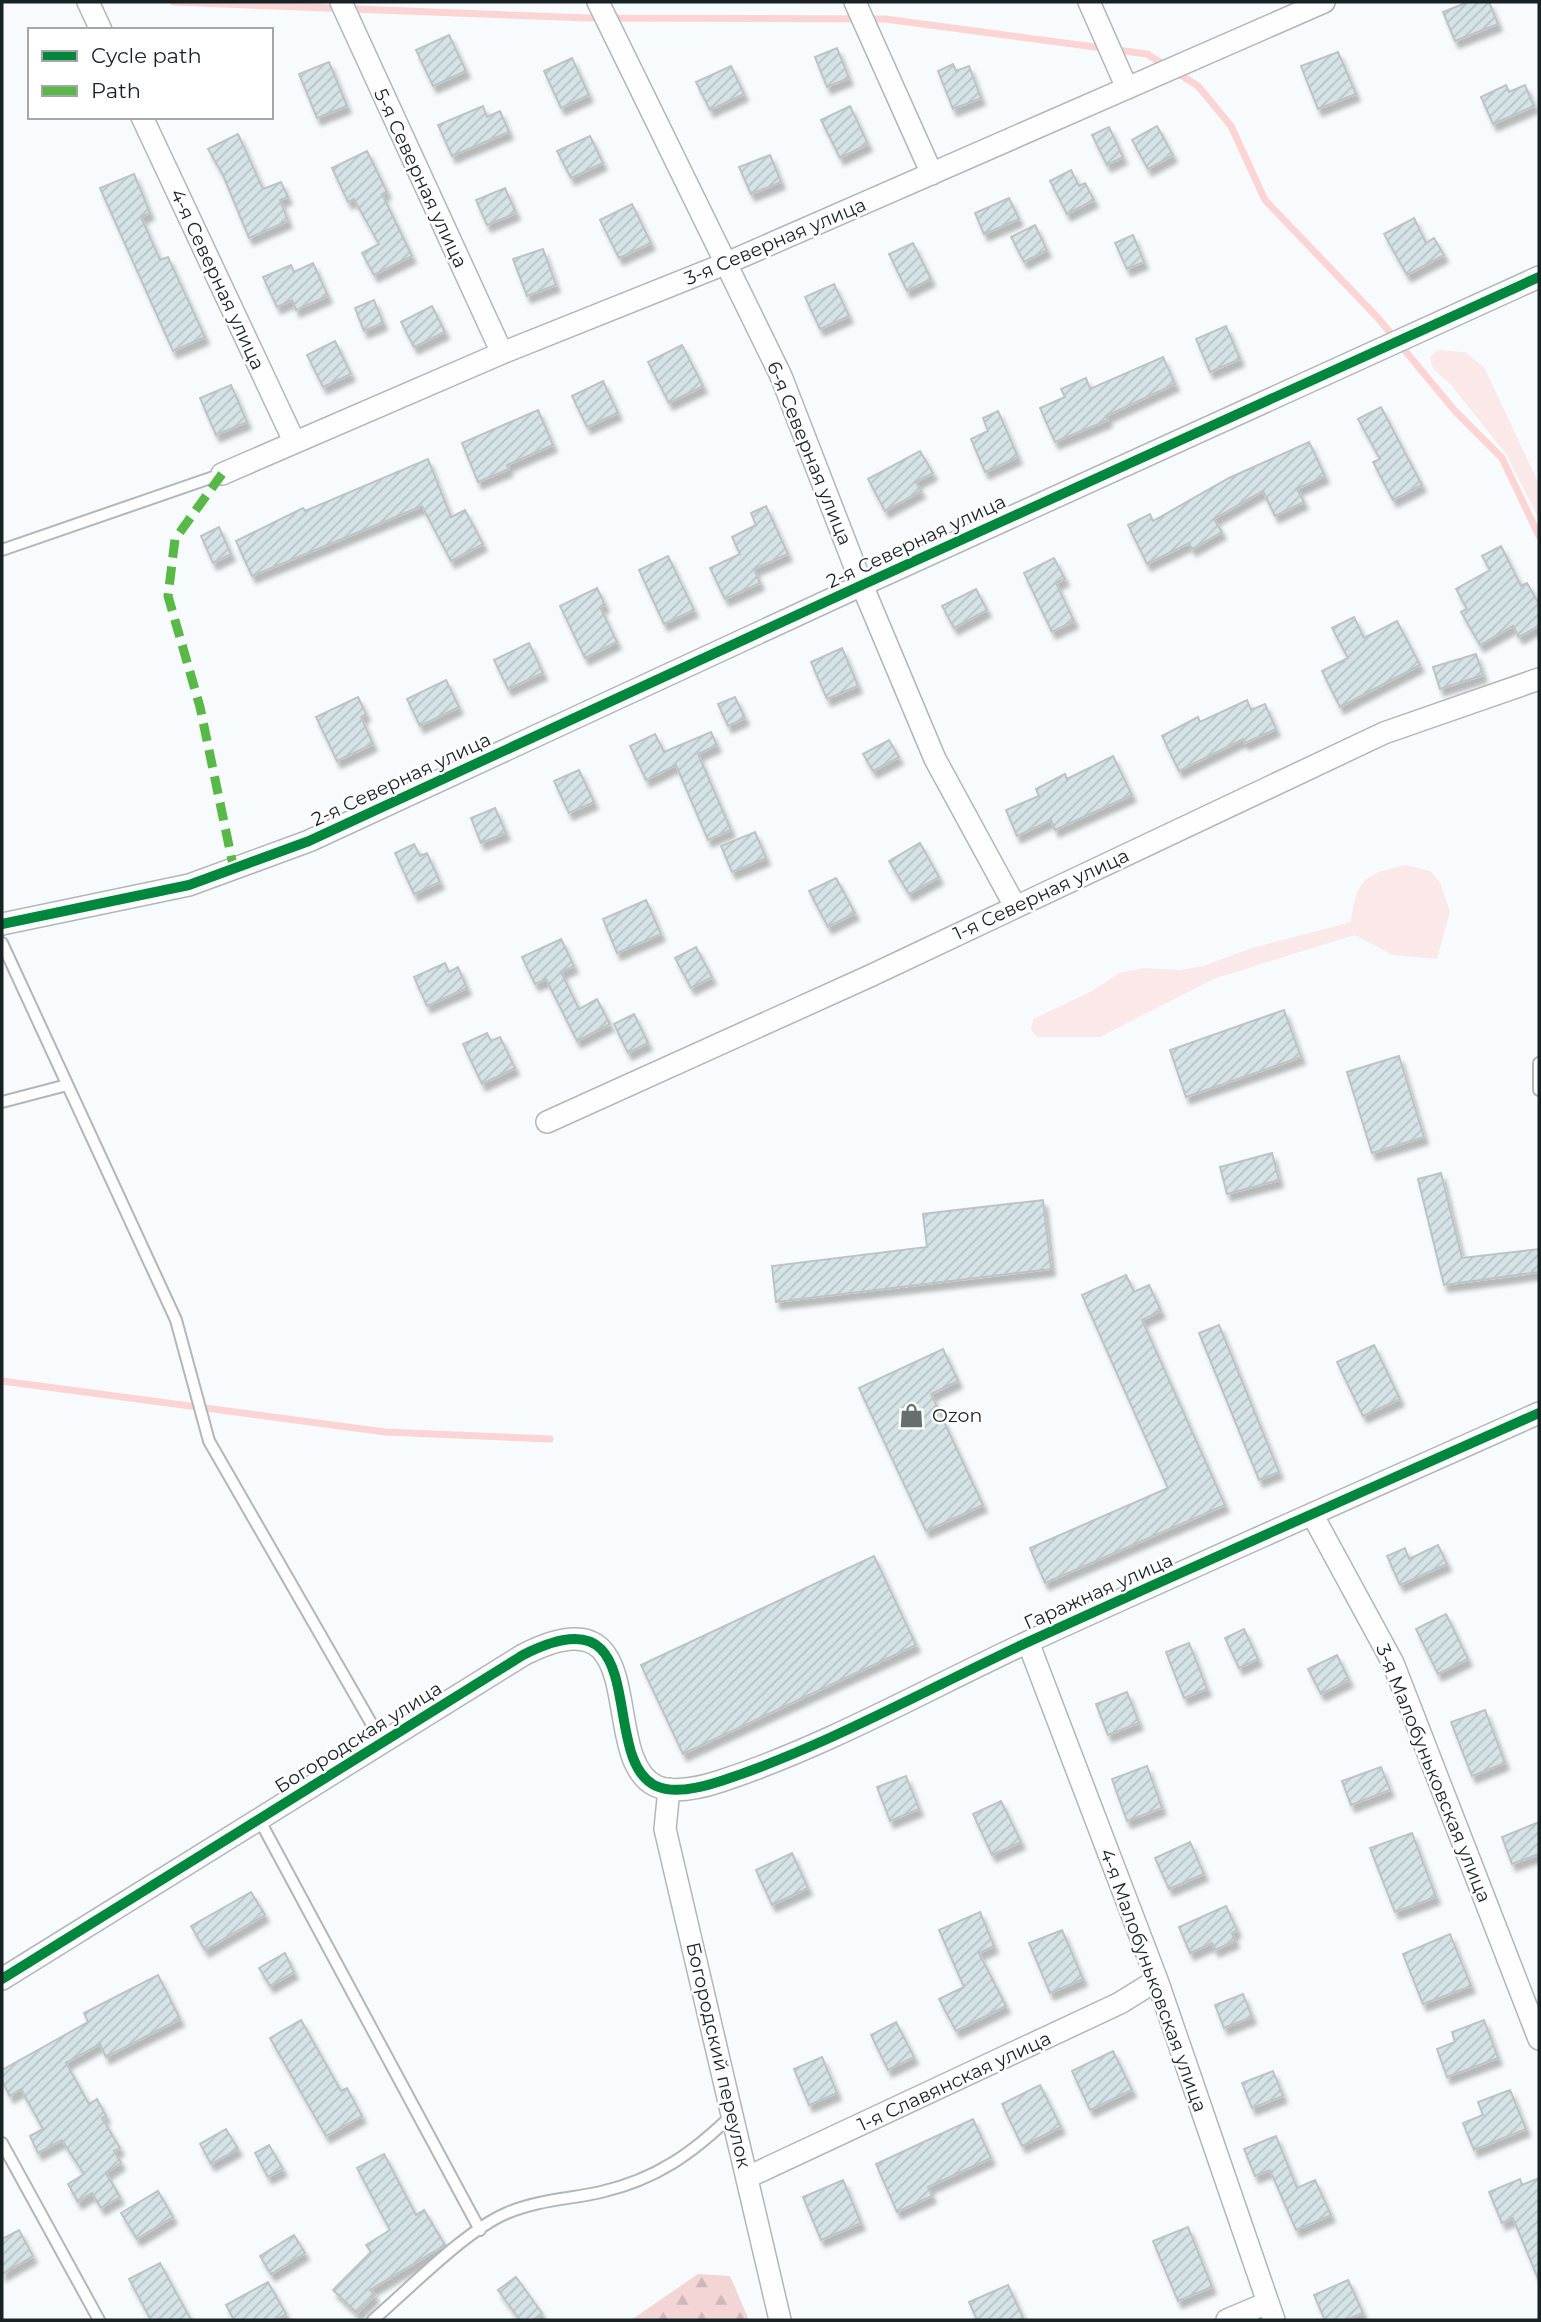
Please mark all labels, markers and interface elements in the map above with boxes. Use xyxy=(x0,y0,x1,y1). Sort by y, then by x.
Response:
legend xyxy=(28,28,273,119)
text: Cycle path xyxy=(91,43,202,68)
text: Path xyxy=(91,78,141,103)
street label: 5-я Северная улица xyxy=(369,85,472,271)
street label: 4-я Северная улица xyxy=(165,185,270,373)
street label: 3-я Северная улица xyxy=(681,193,869,290)
street label: 6-я Северная улица xyxy=(762,358,857,548)
street label: 2-я Северная улица xyxy=(823,490,1009,593)
street label: 2-я Северная улица xyxy=(308,728,494,831)
street label: 1-я Северная улица xyxy=(950,844,1133,945)
shop icon: Ozon xyxy=(898,1401,926,1429)
place label: Ozon xyxy=(932,1404,982,1427)
street label: Гаражная улица xyxy=(1020,1548,1176,1635)
street label: 3-я Малобуньковская улица xyxy=(1371,1641,1496,1906)
street label: Богородская улица xyxy=(271,1677,446,1798)
street label: 4-я Малобуньковская улица xyxy=(1095,1845,1212,2115)
street label: Богородский переулок xyxy=(681,1940,756,2170)
street label: 1-я Славянская улица xyxy=(854,2027,1055,2136)

